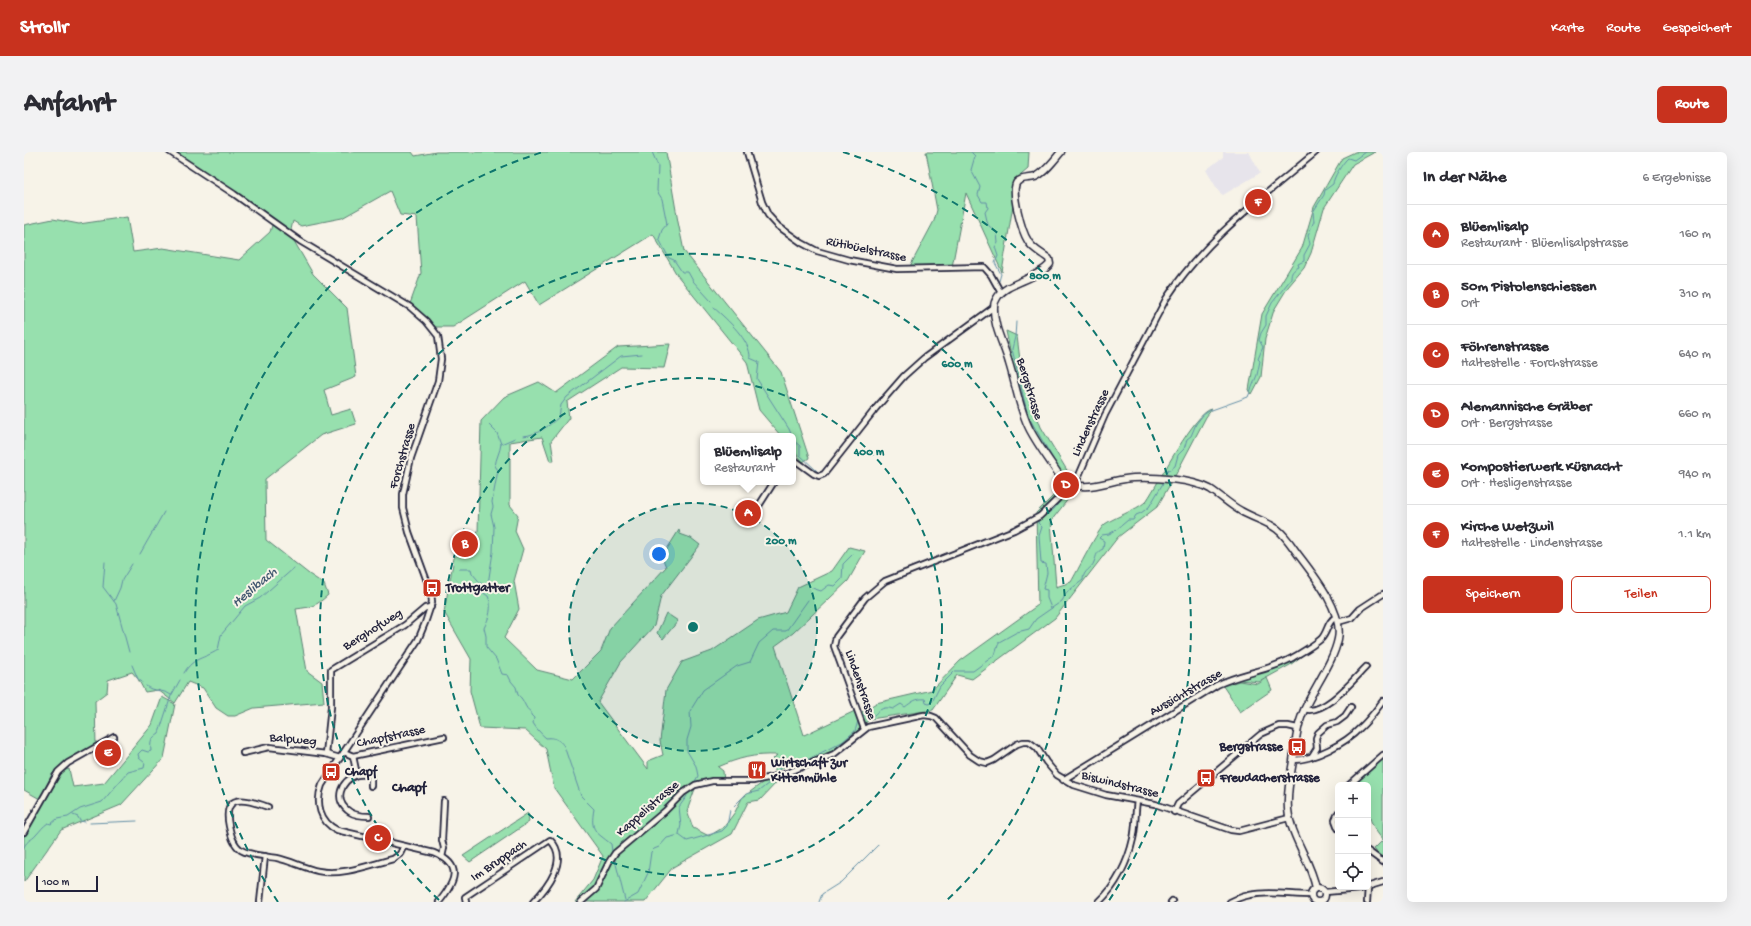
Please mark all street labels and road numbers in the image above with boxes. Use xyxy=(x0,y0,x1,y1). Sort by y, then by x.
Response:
street label: Rütibüelstrasse xyxy=(824,234,908,266)
street label: Bergstrasse xyxy=(1012,355,1046,422)
street label: Lindenstrasse xyxy=(1069,387,1113,459)
street label: Forchstrasse xyxy=(386,421,420,492)
street label: Berghofweg xyxy=(340,606,405,655)
street label: Lindenstrasse xyxy=(841,648,879,722)
street label: Aussichtstrasse xyxy=(1147,666,1225,720)
street label: Chapfstrasse xyxy=(355,722,427,752)
street label: Balpweg xyxy=(268,730,317,750)
street label: Biswindstrasse xyxy=(1079,768,1160,802)
street label: Kappelistrasse xyxy=(614,778,682,840)
street label: Im Bruppach xyxy=(468,837,530,885)

